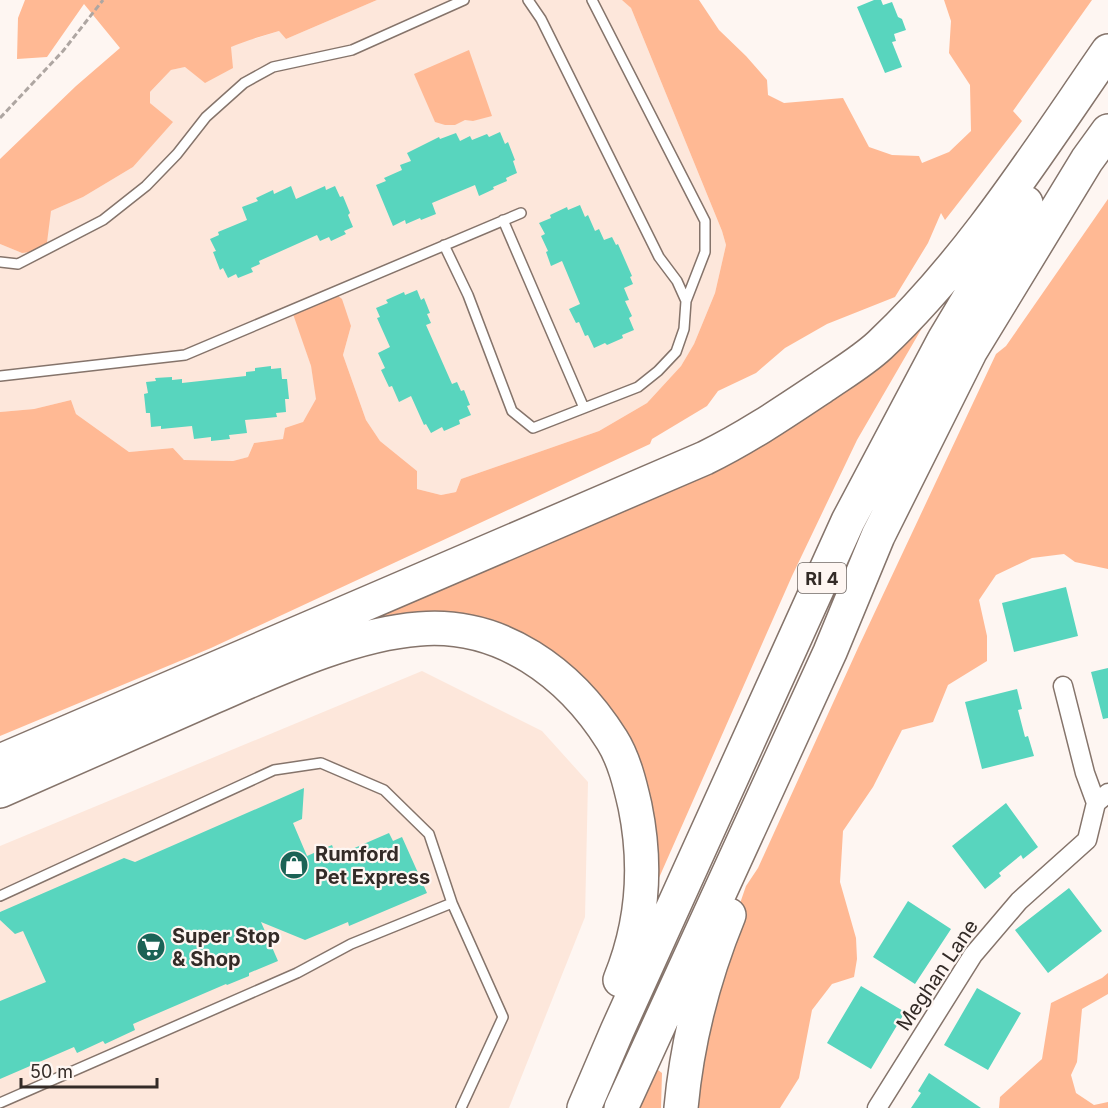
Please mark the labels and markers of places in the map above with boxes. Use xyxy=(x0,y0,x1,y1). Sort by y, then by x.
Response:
place label: Rumford Pet Express xyxy=(315,842,430,889)
shop icon: Rumford Pet Express xyxy=(278,849,310,881)
place label: Super Stop & Shop xyxy=(172,924,280,971)
supermarket icon: Super Stop & Shop xyxy=(135,931,167,963)

